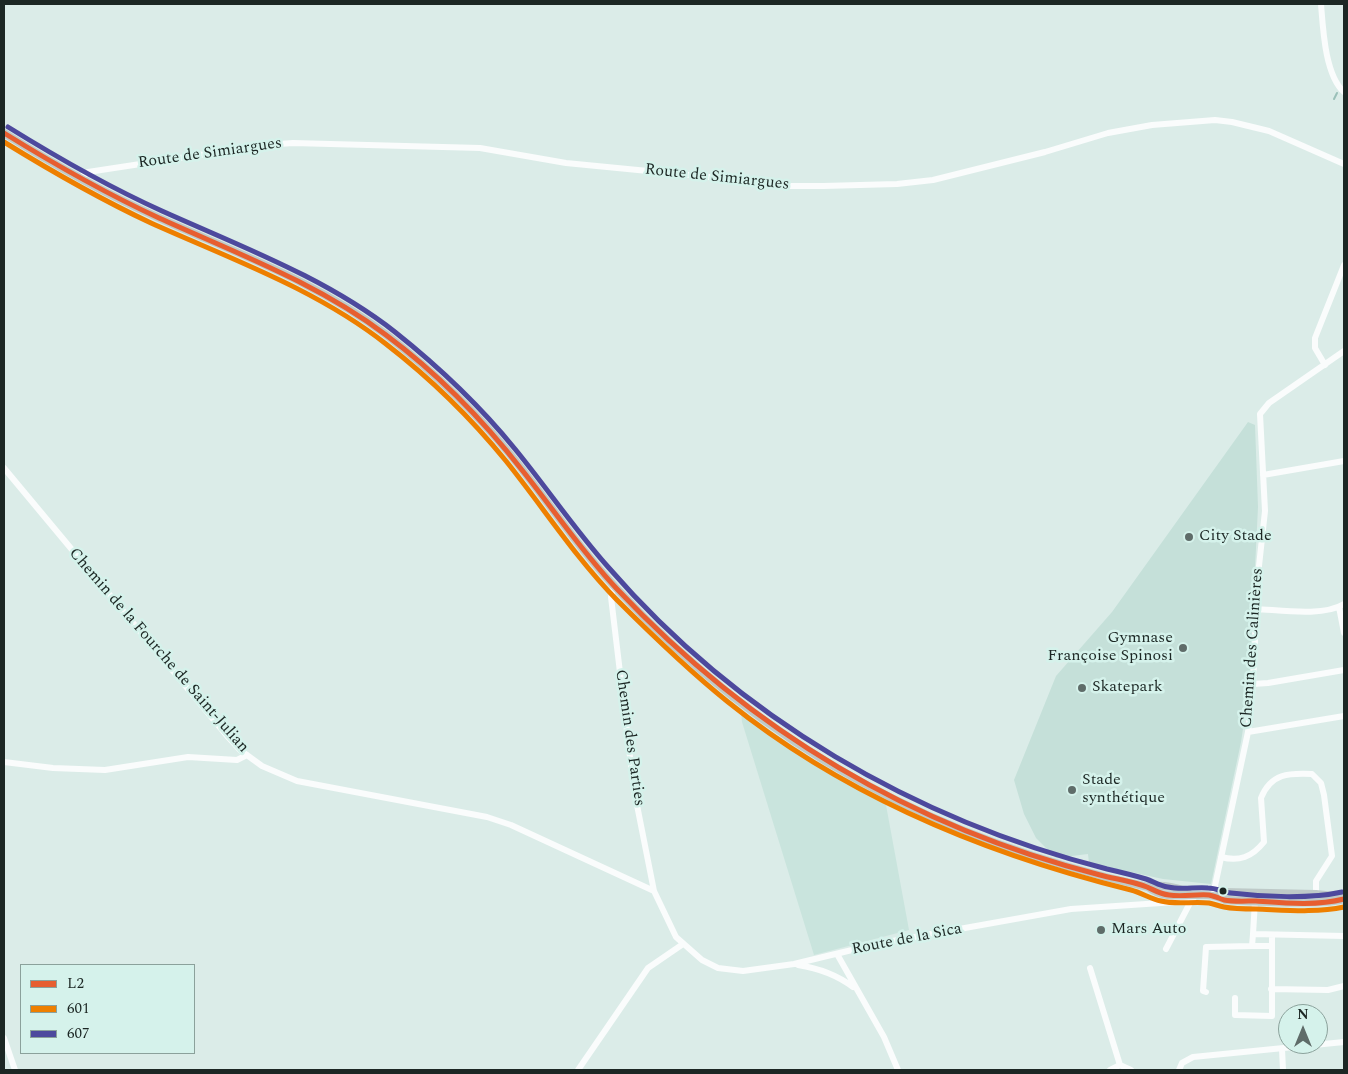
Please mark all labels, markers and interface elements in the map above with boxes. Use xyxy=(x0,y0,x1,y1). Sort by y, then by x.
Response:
street label: Route de Simiargues xyxy=(137,134,283,174)
street label: Route de Simiargues xyxy=(644,161,790,195)
place label: City Stade xyxy=(1199,527,1272,547)
marker: City Stade xyxy=(1183,531,1195,543)
street label: Chemin de la Fourche de Saint-Julian xyxy=(64,545,252,757)
street label: Chemin des Calinières xyxy=(1238,567,1268,729)
place label: Gymnase Françoise Spinosi xyxy=(1048,629,1173,667)
marker: Gymnase Françoise Spinosi xyxy=(1177,642,1189,654)
street label: Chemin des Parties xyxy=(610,669,648,807)
place label: Skatepark xyxy=(1092,678,1163,698)
marker: Skatepark xyxy=(1076,682,1088,694)
place label: Stade synthétique xyxy=(1082,771,1165,809)
marker: Stade synthétique xyxy=(1066,784,1078,796)
unlabelled marker xyxy=(1218,886,1228,896)
street label: Route de la Sica xyxy=(850,920,964,960)
place label: Mars Auto xyxy=(1111,920,1186,940)
marker: Mars Auto xyxy=(1095,924,1107,936)
legend xyxy=(20,964,195,1054)
text: L2 xyxy=(67,972,84,995)
text: 601 xyxy=(67,997,90,1020)
north arrow xyxy=(1278,1004,1328,1054)
text: N xyxy=(1297,1004,1309,1025)
text: 607 xyxy=(67,1022,90,1045)

